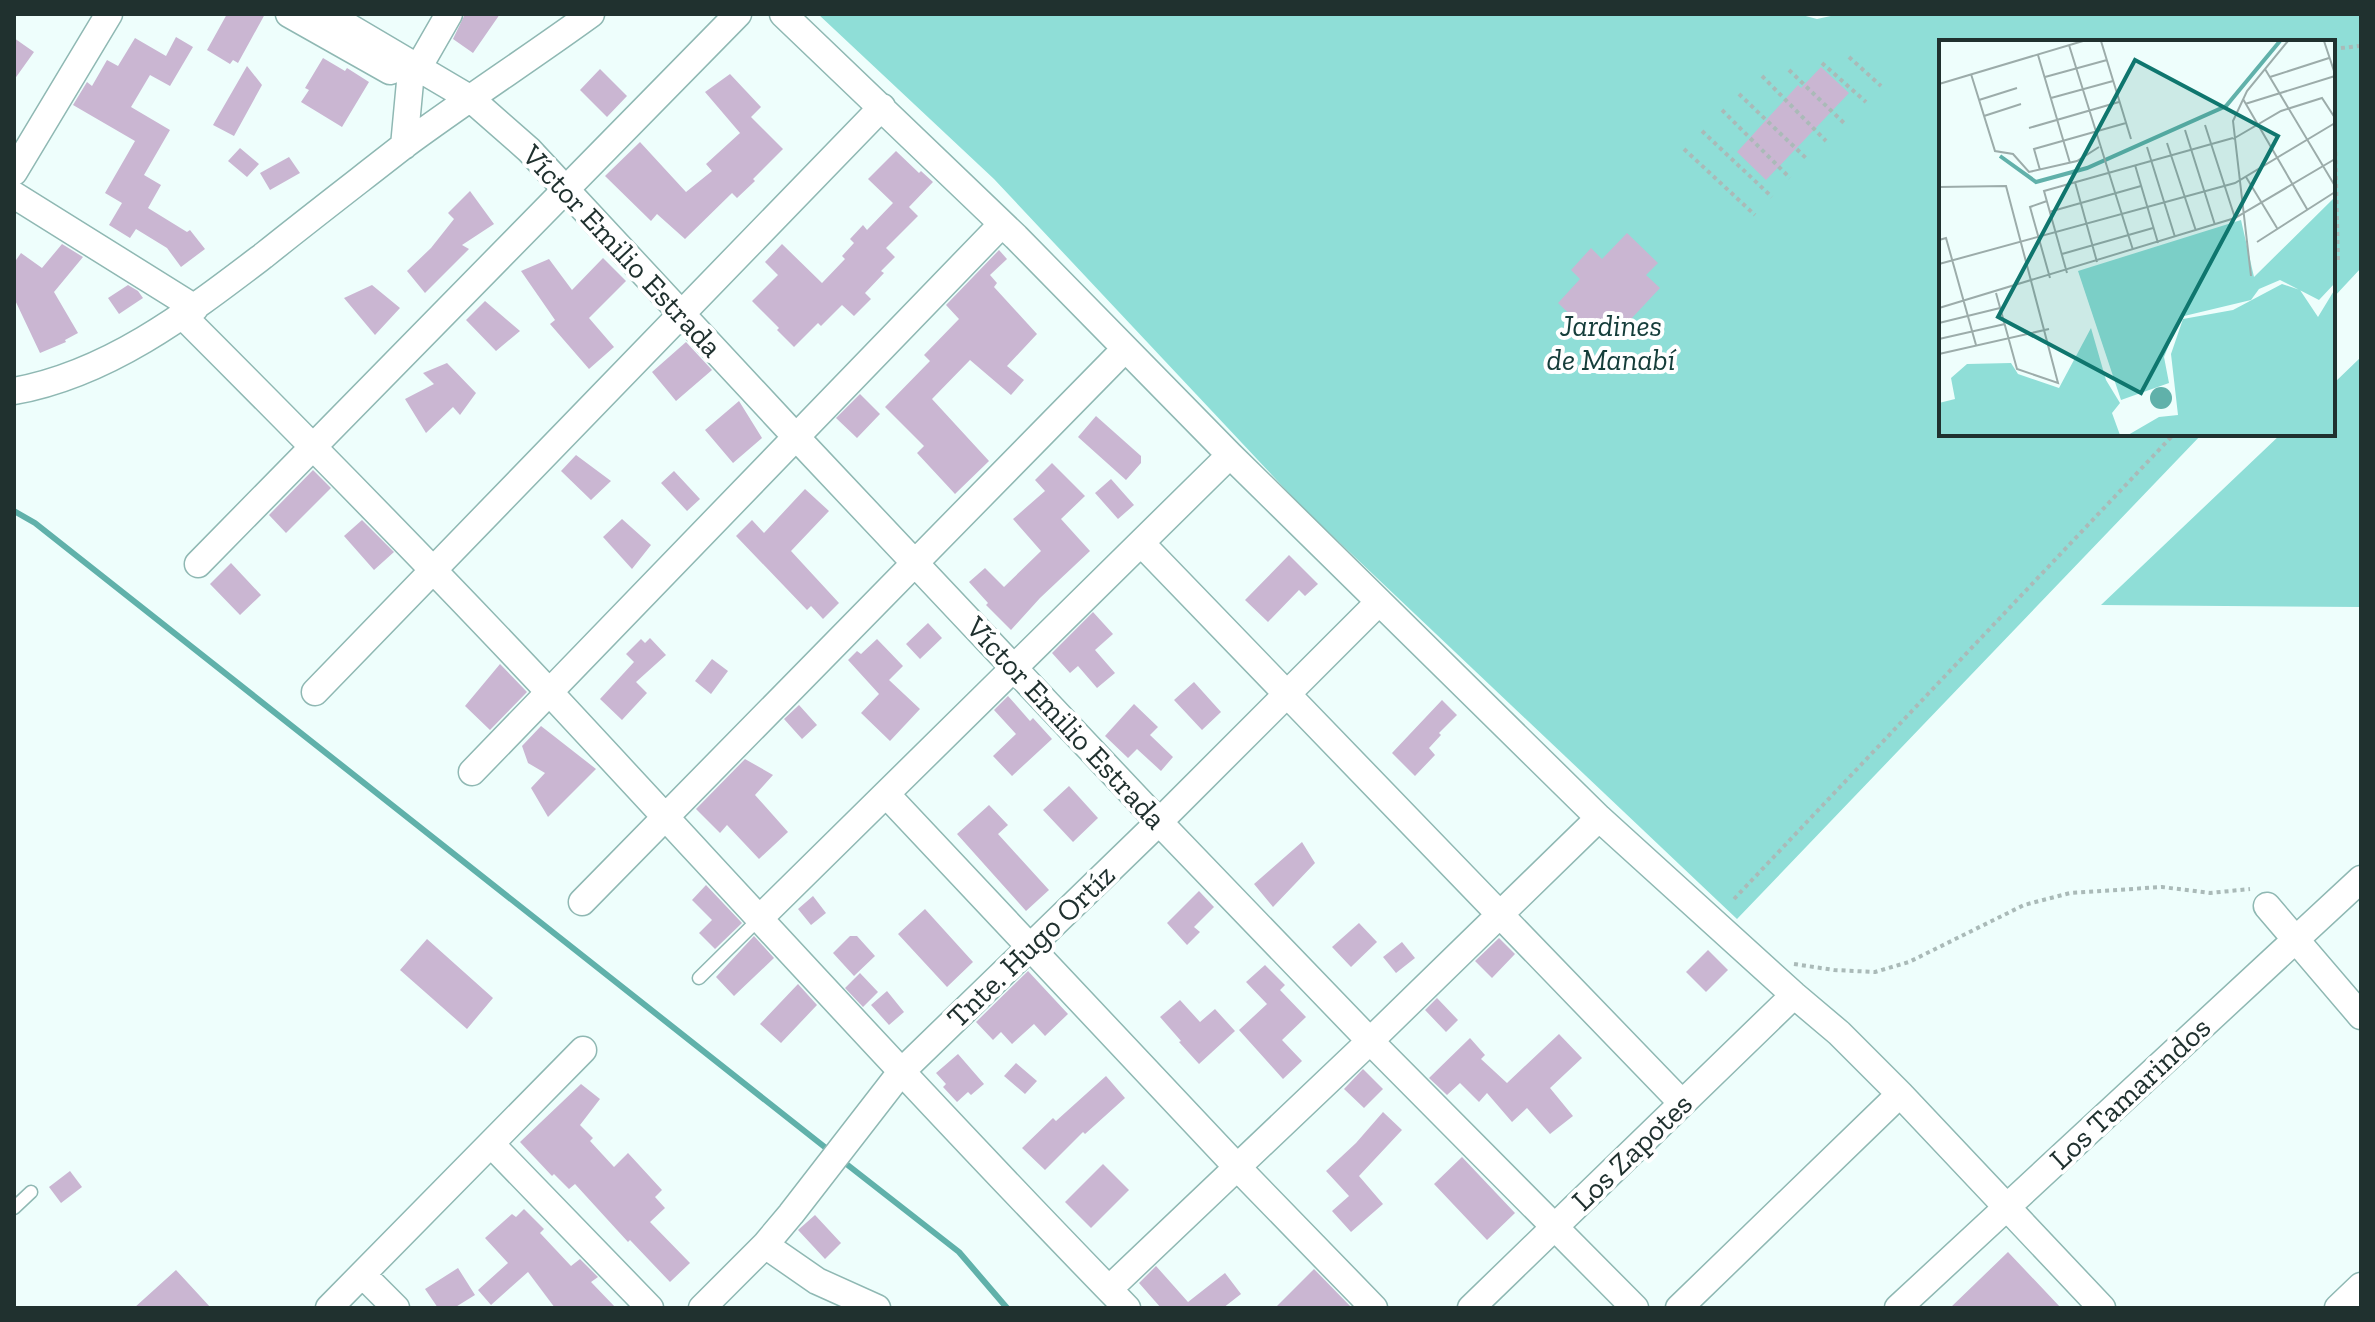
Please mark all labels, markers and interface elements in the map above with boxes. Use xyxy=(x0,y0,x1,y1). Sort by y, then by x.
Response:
inset map xyxy=(1939,40,2335,436)
street label: Víctor Emilio Estrada xyxy=(514,137,730,365)
park label: Jardines de Manabí xyxy=(1547,308,1677,378)
street label: Víctor Emilio Estrada xyxy=(958,609,1174,837)
street label: Tnte. Hugo Ortíz xyxy=(940,857,1122,1035)
street label: Los Tamarindos xyxy=(2042,1009,2218,1177)
street label: Los Zapotes xyxy=(1564,1086,1700,1218)

